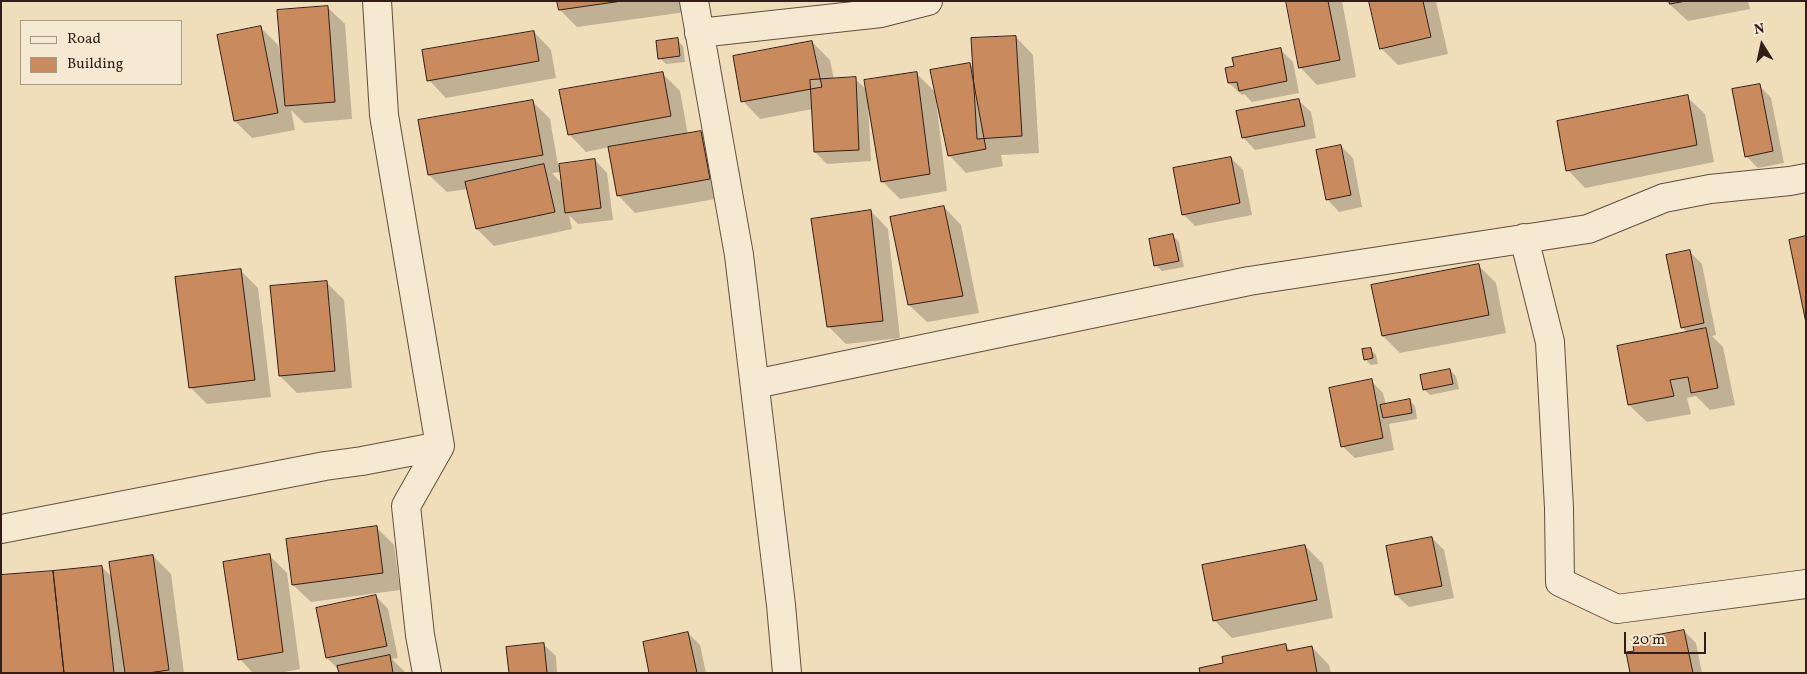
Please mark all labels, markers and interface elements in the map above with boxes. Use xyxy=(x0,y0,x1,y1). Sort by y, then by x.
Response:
text: N xyxy=(1753,19,1766,40)
legend xyxy=(20,20,182,85)
north arrow xyxy=(1737,20,1787,70)
text: Road xyxy=(67,29,101,50)
text: Building xyxy=(67,54,123,75)
scale bar xyxy=(1627,622,1710,654)
text: 20 m xyxy=(1632,630,1665,651)

